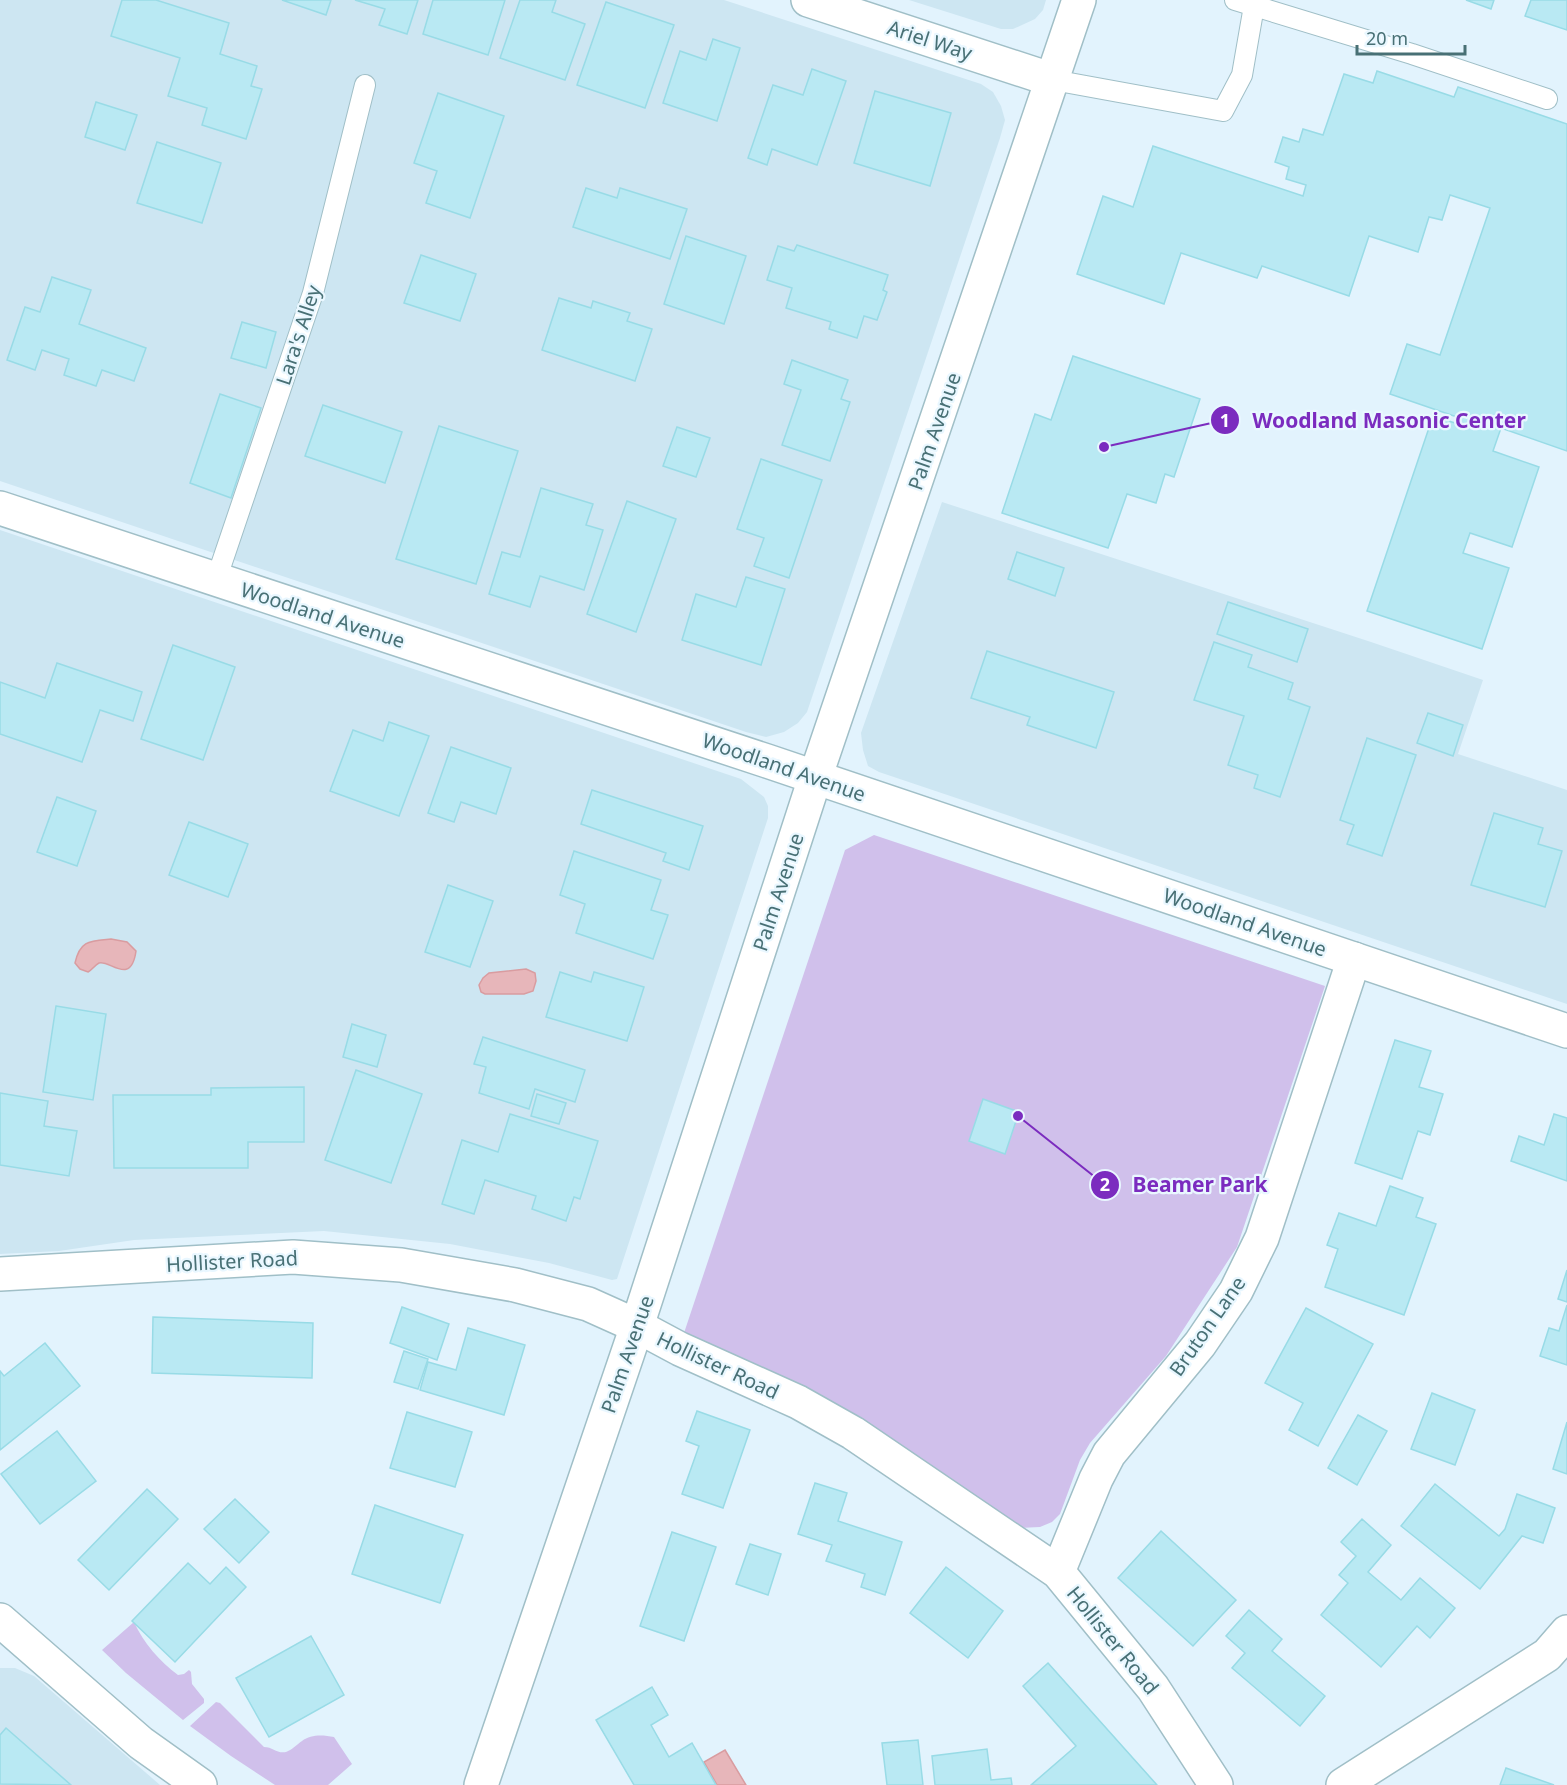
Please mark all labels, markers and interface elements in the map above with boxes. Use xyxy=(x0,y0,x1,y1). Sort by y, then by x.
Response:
street label: Ariel Way xyxy=(884,14,977,67)
scale bar xyxy=(1357,18,1465,56)
text: 20 m xyxy=(1366,26,1408,50)
street label: Lara's Alley xyxy=(269,281,327,388)
street label: Palm Avenue xyxy=(901,369,967,493)
callout: Woodland Masonic Center xyxy=(1210,401,1538,440)
text: Woodland Masonic Center xyxy=(1252,406,1526,434)
text: 1 xyxy=(1220,408,1230,432)
street label: Woodland Avenue xyxy=(237,576,409,654)
street label: Woodland Avenue xyxy=(699,726,869,808)
street label: Palm Avenue xyxy=(746,830,810,954)
street label: Woodland Avenue xyxy=(1160,881,1330,963)
callout: Beamer Park xyxy=(1090,1165,1279,1204)
text: Beamer Park xyxy=(1133,1170,1268,1198)
text: 2 xyxy=(1100,1172,1110,1196)
street label: Hollister Road xyxy=(165,1244,299,1278)
street label: Bruton Lane xyxy=(1163,1271,1251,1381)
street label: Palm Avenue xyxy=(594,1292,660,1416)
street label: Hollister Road xyxy=(652,1325,784,1405)
street label: Hollister Road xyxy=(1061,1580,1165,1700)

